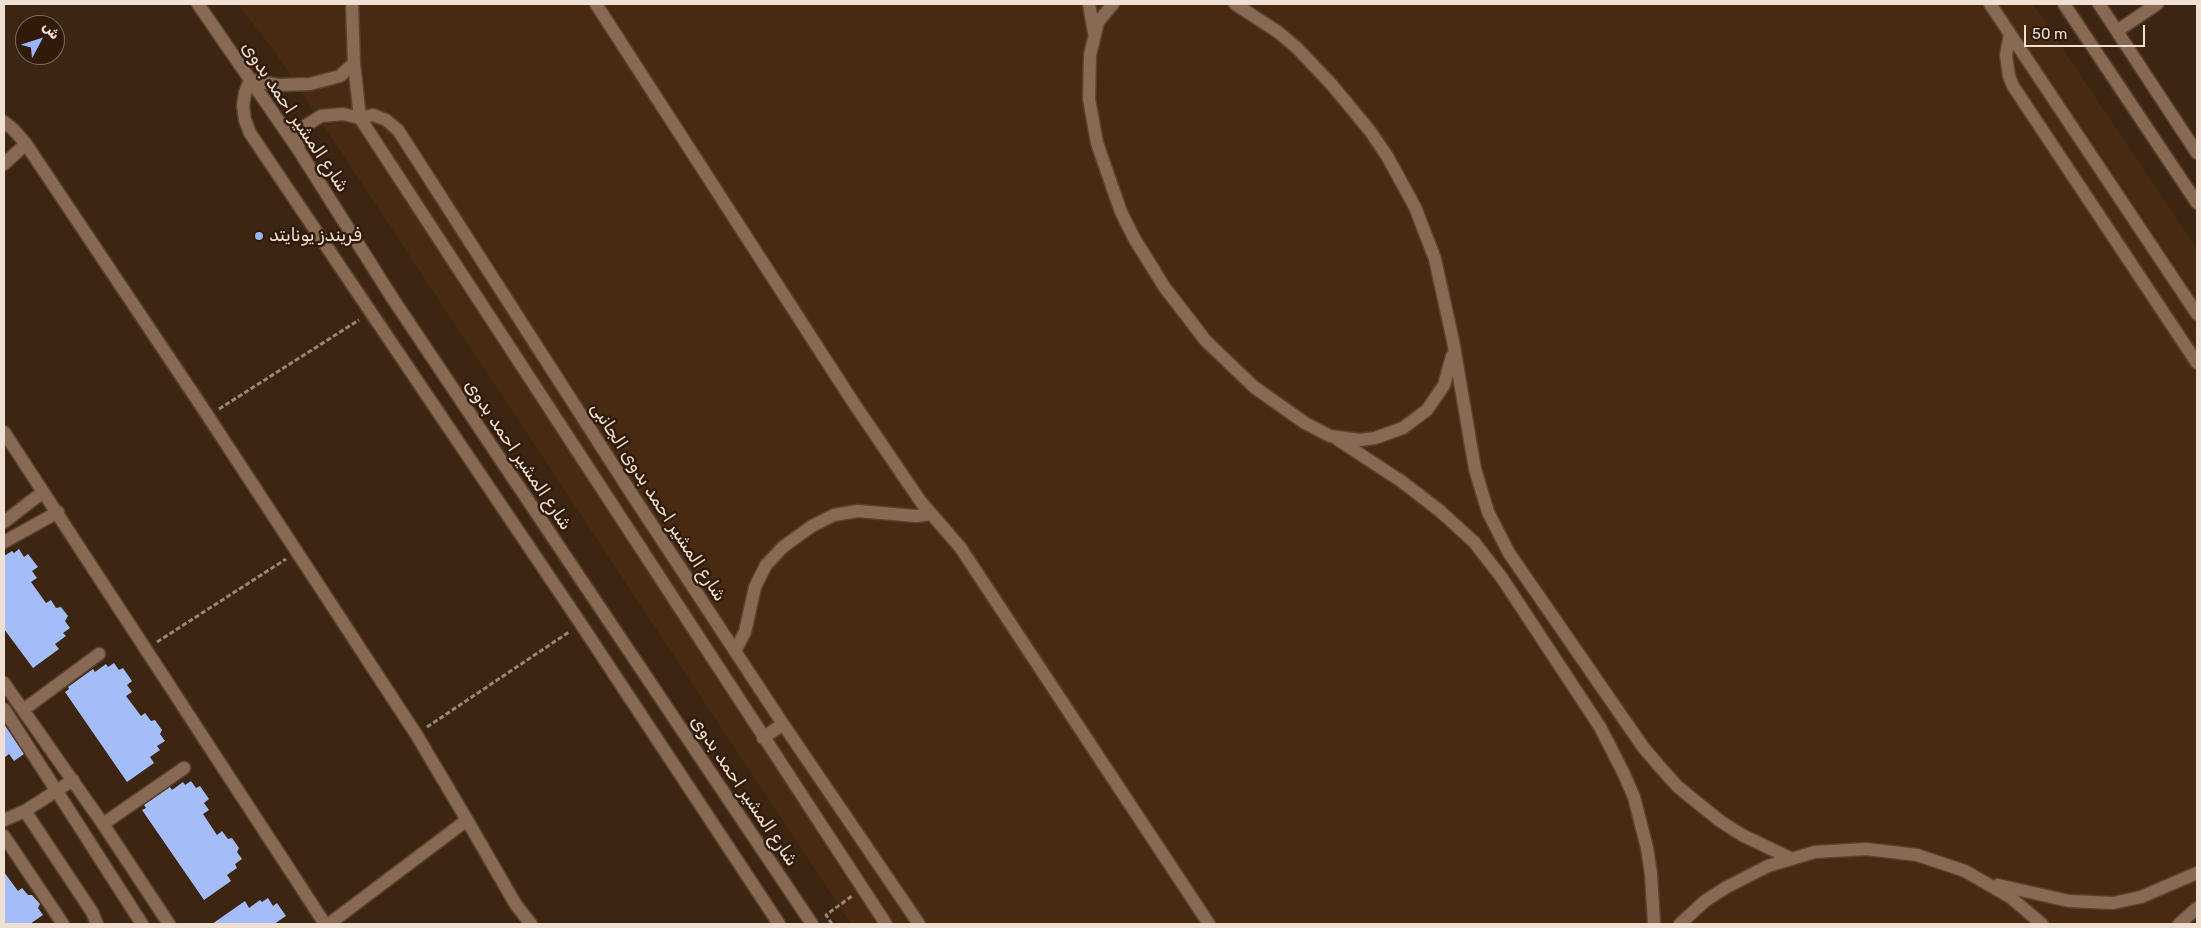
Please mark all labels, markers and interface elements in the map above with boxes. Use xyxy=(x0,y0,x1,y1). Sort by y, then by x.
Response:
north arrow xyxy=(15,15,65,65)
scale bar xyxy=(2026,15,2147,47)
text: ش xyxy=(39,18,63,43)
text: 50 m xyxy=(2032,25,2067,43)
street label: شارع المشير احمد بدوى xyxy=(237,38,353,196)
place label: فريندز يونايتد xyxy=(269,225,362,247)
marker: فريندز يونايتد xyxy=(253,230,265,242)
street label: شارع المشير احمد بدوى xyxy=(460,376,576,534)
street label: شارع المشير احمد بدوى الجانبى xyxy=(585,398,731,606)
street label: شارع المشير احمد بدوى xyxy=(686,712,802,870)

